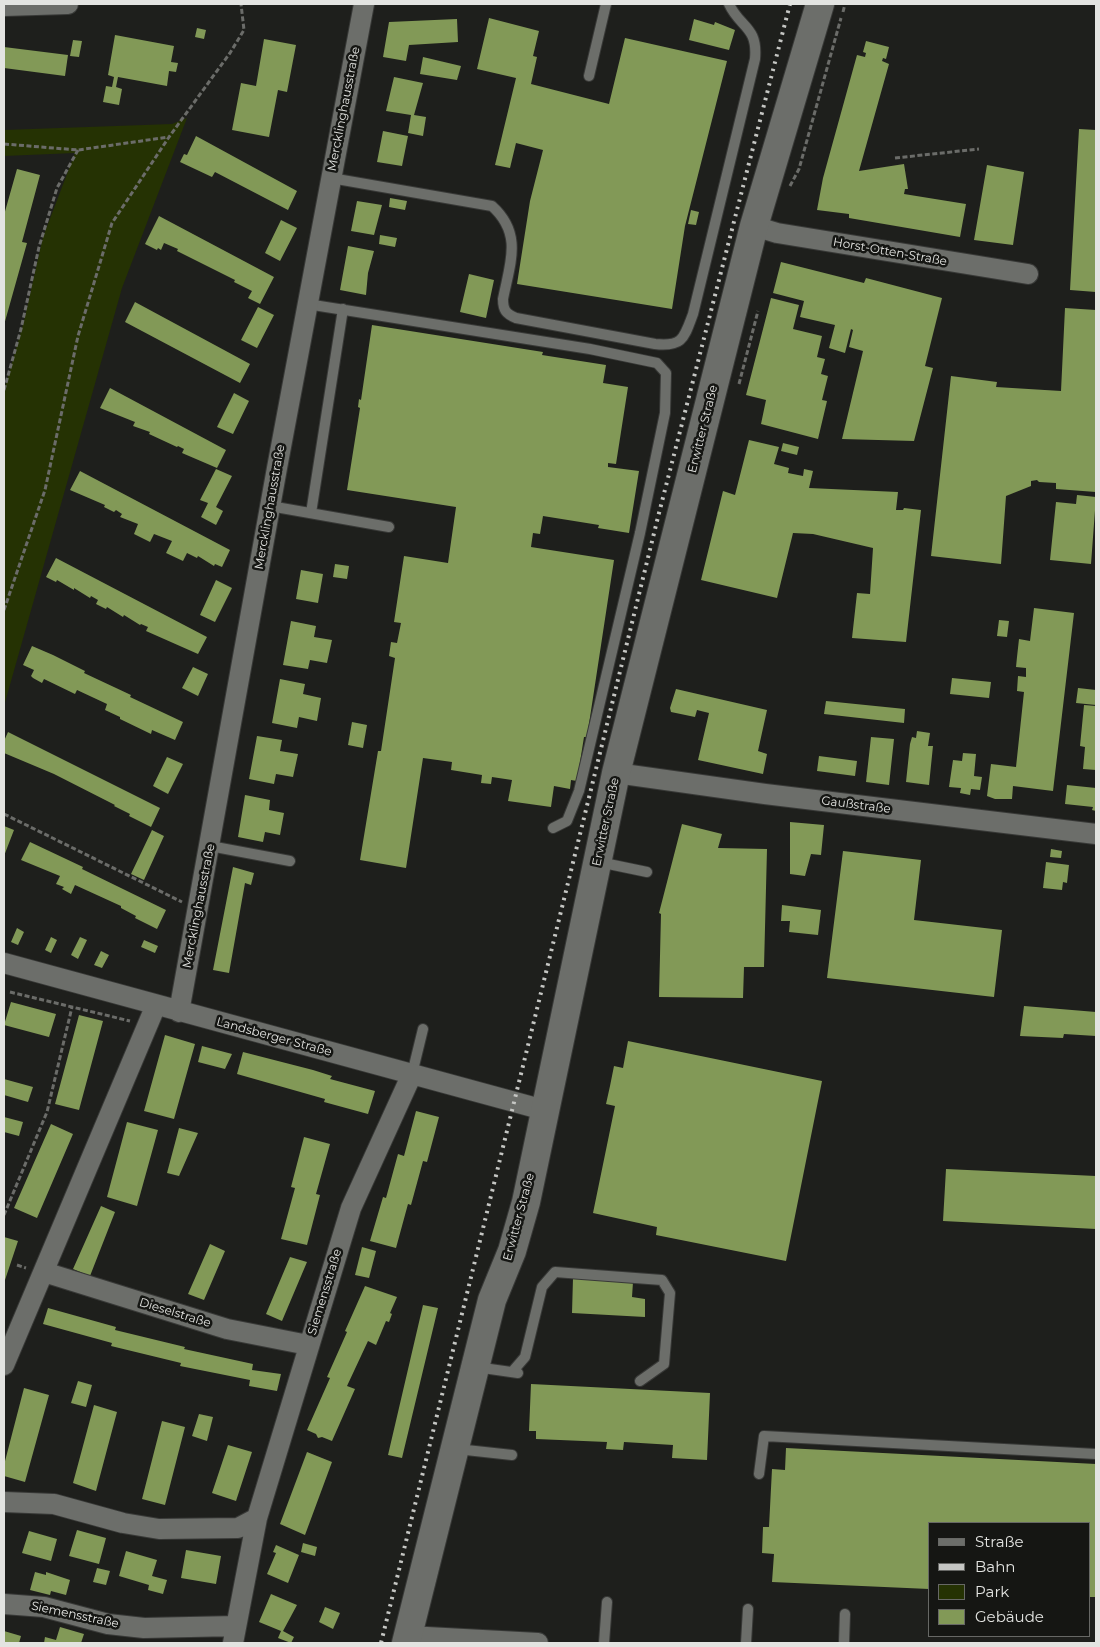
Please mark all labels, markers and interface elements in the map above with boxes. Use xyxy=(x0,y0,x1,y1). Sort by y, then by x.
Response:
street label: Mercklinghausstraße xyxy=(325,46,363,172)
street label: Horst-Otten-Straße xyxy=(832,235,948,269)
street label: Erwitter Straße xyxy=(685,384,721,474)
street label: Mercklinghausstraße xyxy=(252,443,288,571)
street label: Erwitter Straße xyxy=(590,776,622,868)
street label: Gaußstraße xyxy=(820,794,892,816)
street label: Mercklinghausstraße xyxy=(180,843,218,969)
street label: Landsberger Straße xyxy=(215,1015,333,1059)
street label: Erwitter Straße xyxy=(500,1172,538,1262)
street label: Siemensstraße xyxy=(305,1247,345,1337)
street label: Dieselstraße xyxy=(137,1295,213,1331)
legend xyxy=(928,1522,1090,1637)
text: Straße xyxy=(975,1532,1024,1551)
text: Bahn xyxy=(975,1557,1015,1576)
text: Park xyxy=(975,1582,1009,1601)
street label: Siemensstraße xyxy=(30,1599,120,1631)
text: Gebäude xyxy=(975,1607,1044,1626)

